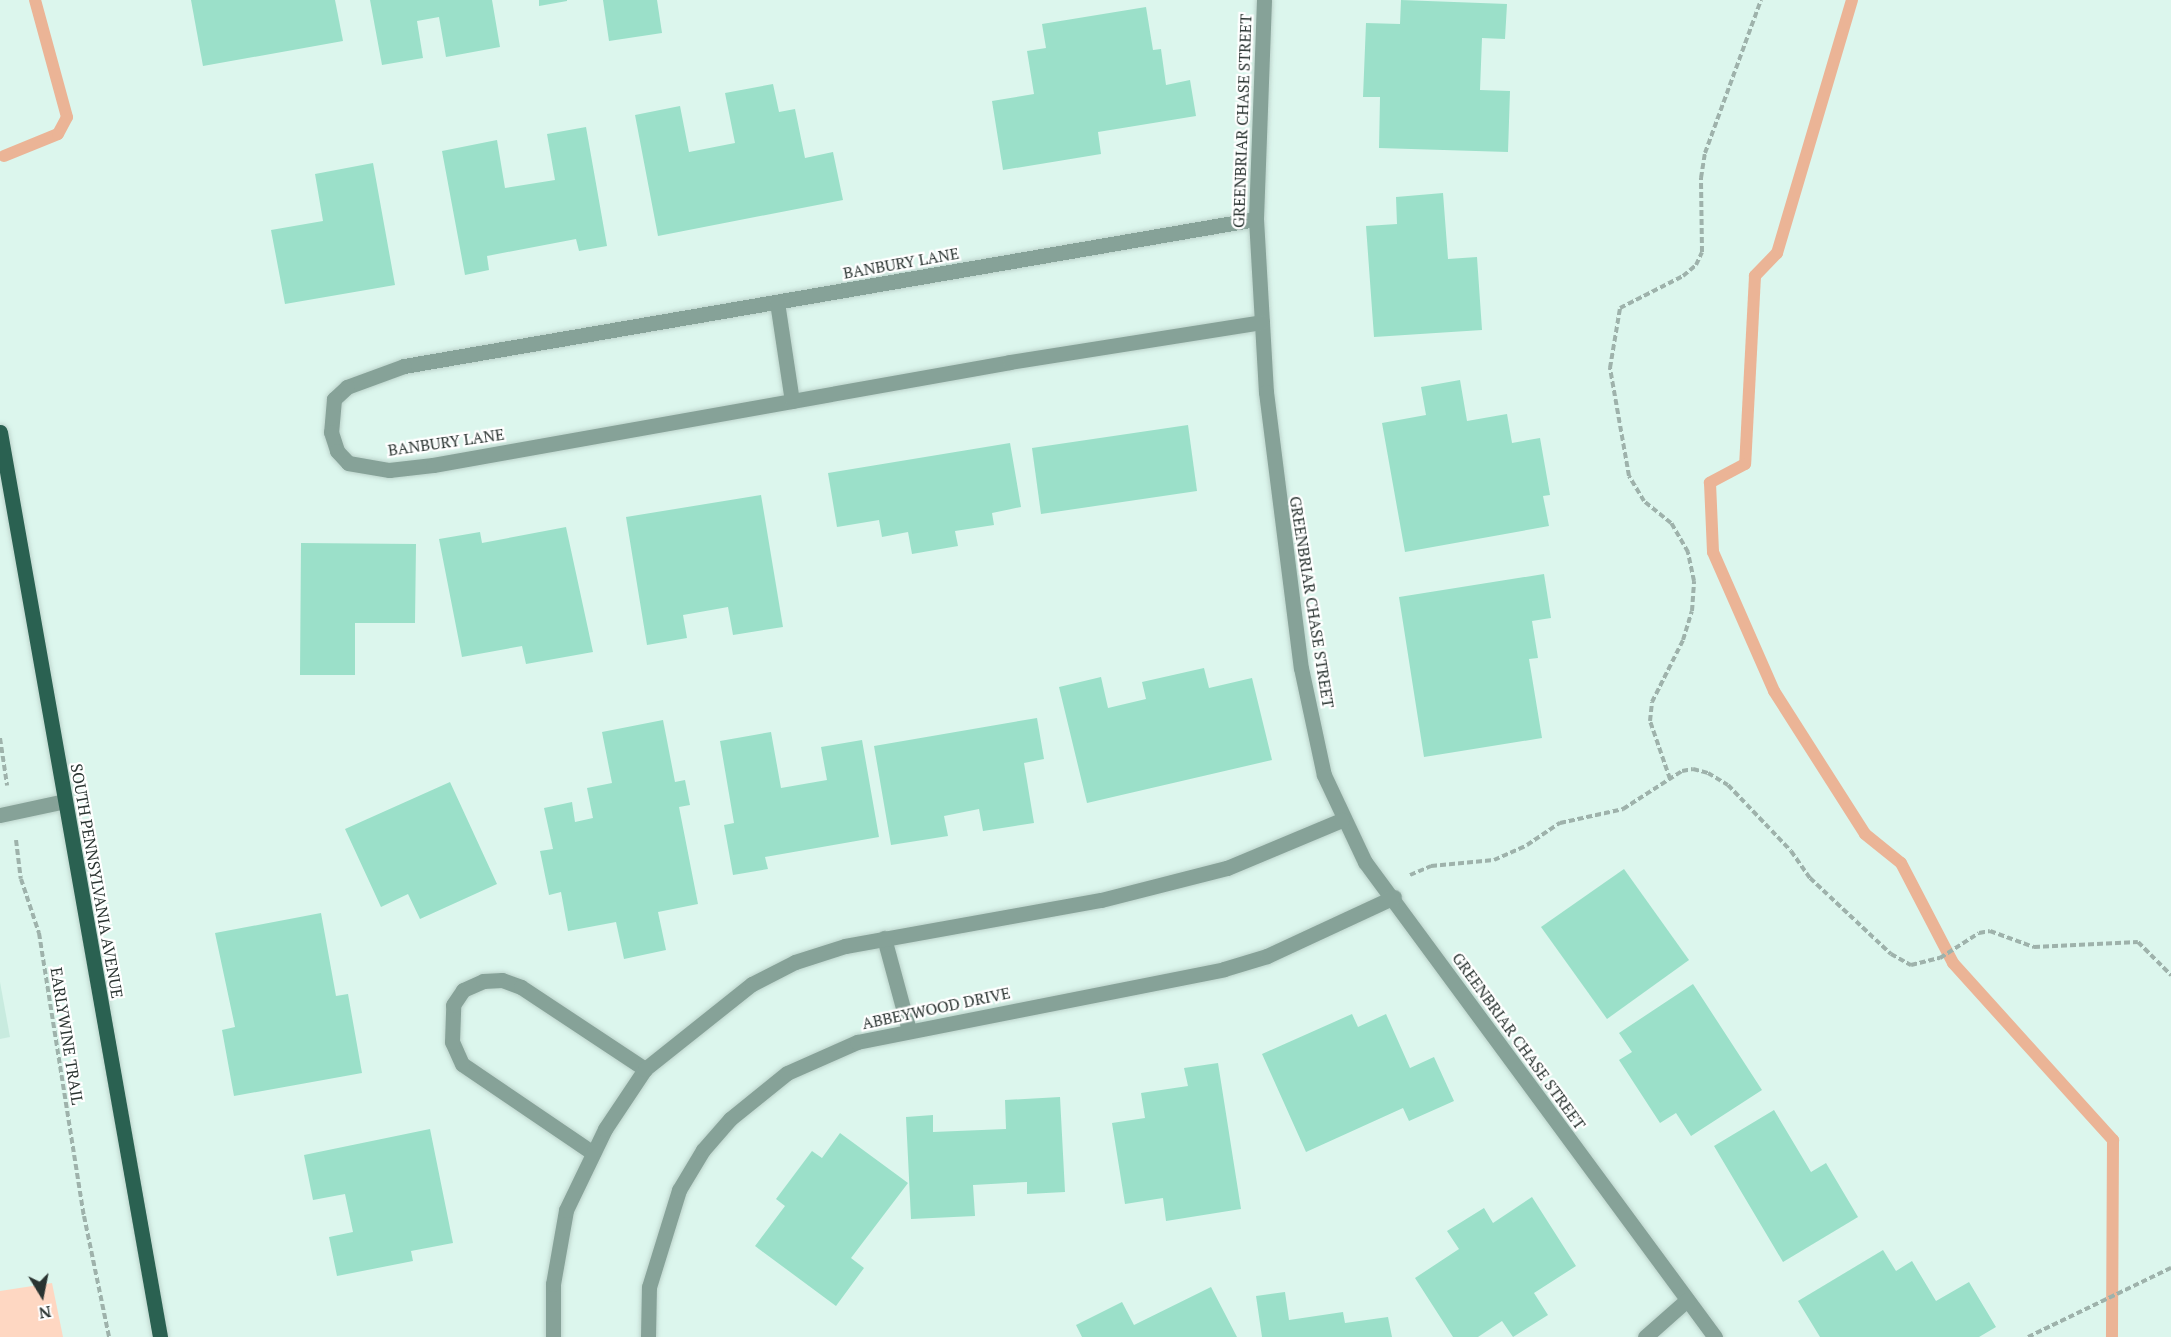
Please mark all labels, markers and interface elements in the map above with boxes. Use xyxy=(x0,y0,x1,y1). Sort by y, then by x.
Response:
street label: GREENBRIAR CHASE STREET xyxy=(1229,14,1255,228)
street label: BANBURY LANE xyxy=(842,243,960,283)
street label: BANBURY LANE xyxy=(387,424,505,460)
street label: GREENBRIAR CHASE STREET xyxy=(1286,495,1338,709)
street label: SOUTH PENNSYLVANIA AVENUE xyxy=(67,762,127,1000)
street label: GREENBRIAR CHASE STREET xyxy=(1448,949,1590,1133)
street label: EARLYWINE TRAIL xyxy=(47,966,87,1106)
street label: ABBEYWOOD DRIVE xyxy=(860,983,1012,1033)
north arrow xyxy=(12,1265,72,1325)
text: N xyxy=(37,1301,53,1325)

